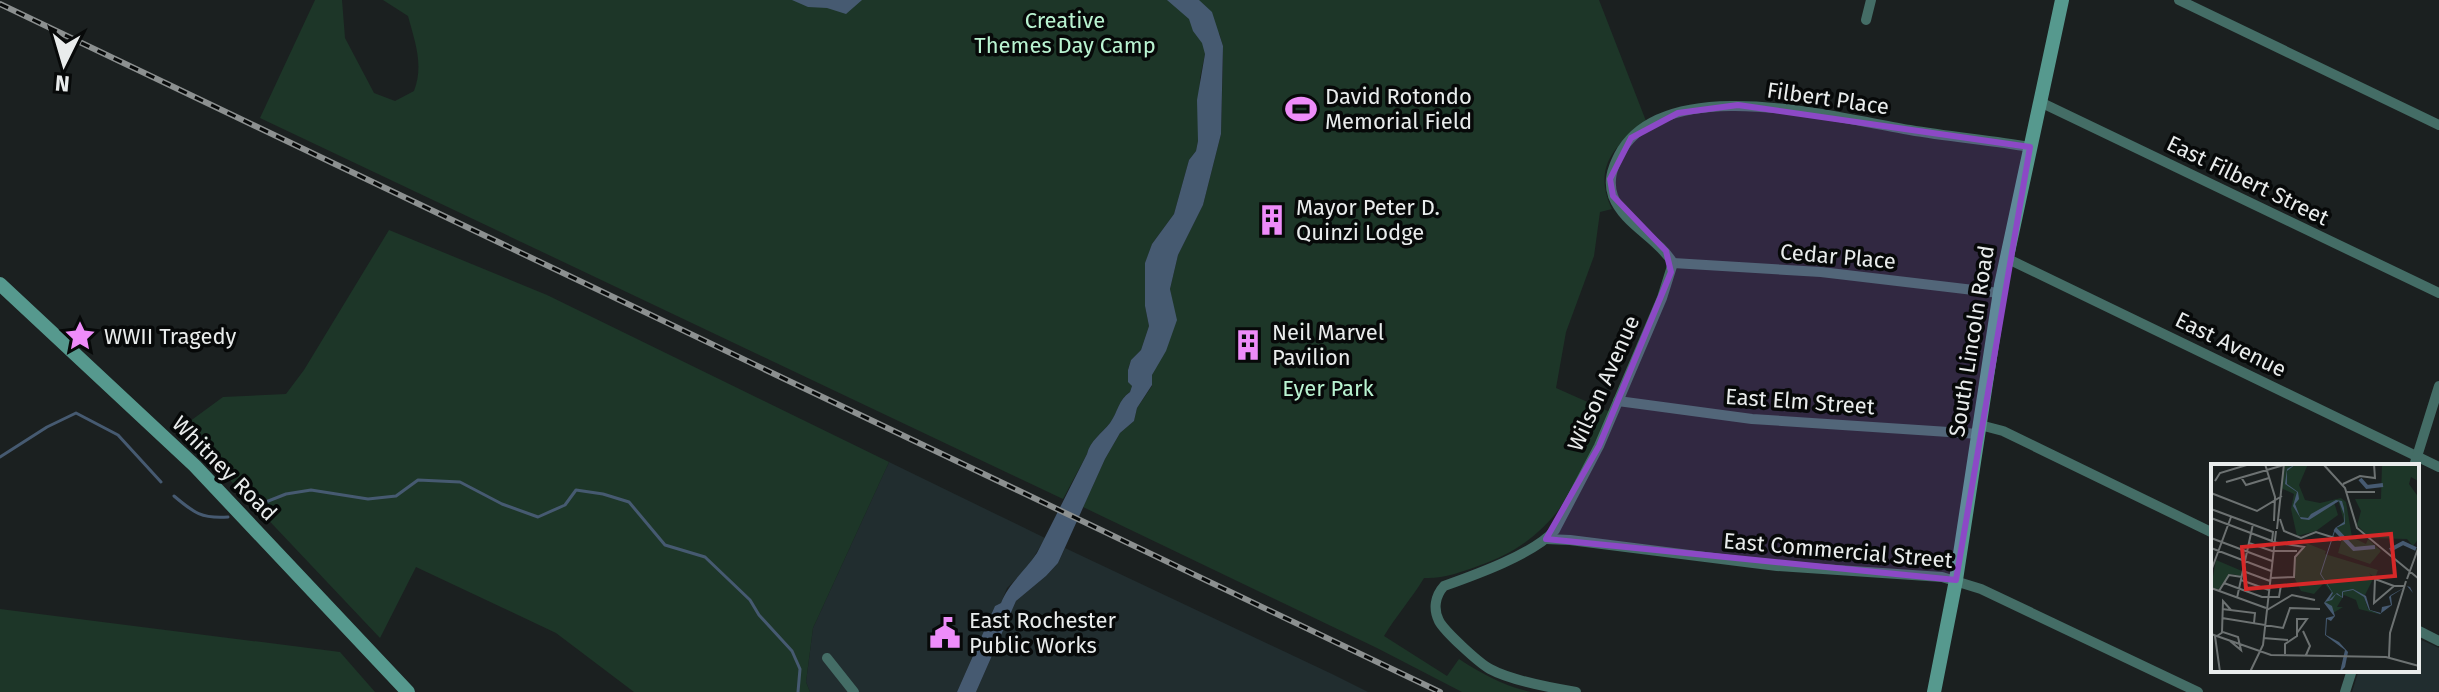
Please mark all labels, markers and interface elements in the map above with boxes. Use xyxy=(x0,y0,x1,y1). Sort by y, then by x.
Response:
park label: Creative Themes Day Camp xyxy=(974,7,1156,59)
north arrow xyxy=(24,24,104,104)
text: N xyxy=(54,69,71,98)
street label: Filbert Place xyxy=(1765,77,1891,120)
place label: David Rotondo Memorial Field xyxy=(1325,83,1472,135)
sports icon: David Rotondo Memorial Field xyxy=(1284,92,1318,126)
street label: East Filbert Street xyxy=(2162,130,2333,231)
place label: Mayor Peter D. Quinzi Lodge xyxy=(1296,194,1440,246)
building icon: Mayor Peter D. Quinzi Lodge xyxy=(1255,203,1289,237)
street label: Cedar Place xyxy=(1779,238,1897,275)
street label: South Lincoln Road xyxy=(1943,244,2000,439)
street label: East Avenue xyxy=(2171,306,2291,383)
street label: Wilson Avenue xyxy=(1561,311,1645,455)
place icon: WWII Tragedy xyxy=(63,319,97,353)
place label: Neil Marvel Pavilion xyxy=(1272,319,1384,371)
place label: WWII Tragedy xyxy=(104,323,237,350)
building icon: Neil Marvel Pavilion xyxy=(1231,328,1265,362)
park label: Eyer Park xyxy=(1282,375,1375,402)
street label: East Elm Street xyxy=(1724,383,1876,420)
street label: Whitney Road xyxy=(167,410,283,526)
inset map xyxy=(2211,464,2419,672)
street label: East Commercial Street xyxy=(1722,527,1954,574)
place label: East Rochester Public Works xyxy=(969,607,1116,659)
public building icon: East Rochester Public Works xyxy=(928,616,962,650)

